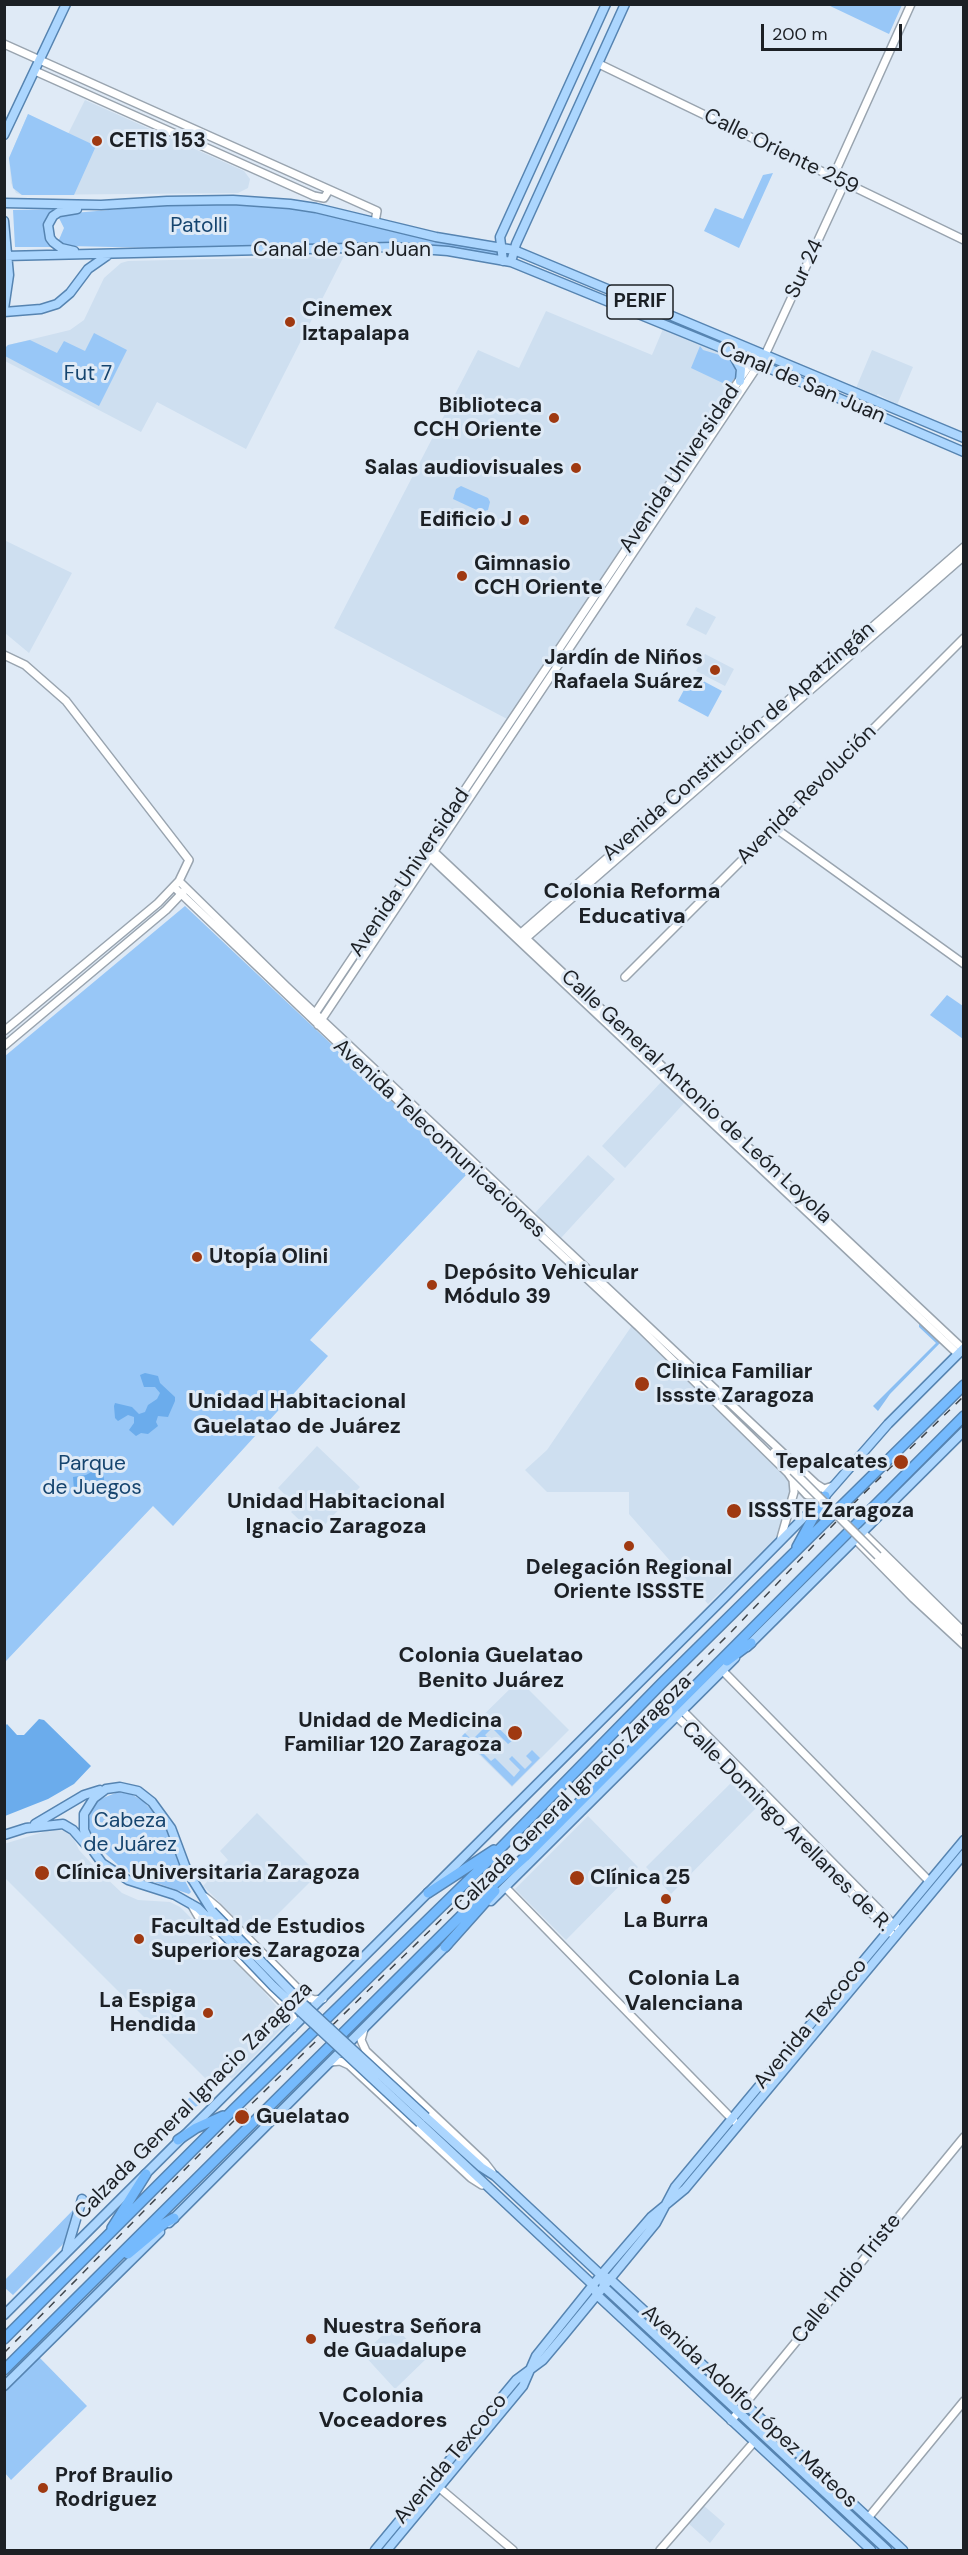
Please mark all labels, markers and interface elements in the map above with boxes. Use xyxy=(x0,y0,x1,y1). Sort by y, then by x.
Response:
scale bar xyxy=(764,12,905,50)
text: 200 m xyxy=(772,22,828,46)
street label: Calle Oriente 259 xyxy=(699,104,863,200)
place label: CETIS 153 xyxy=(109,128,206,154)
marker: CETIS 153 xyxy=(90,134,104,148)
park label: Patolli xyxy=(170,213,228,239)
street label: Sur 24 xyxy=(780,236,830,302)
street label: Canal de San Juan xyxy=(253,237,431,263)
road number: PERIF xyxy=(607,285,673,319)
place label: Cinemex Iztapalapa xyxy=(302,297,409,347)
marker: Cinemex Iztapalapa xyxy=(283,315,297,329)
street label: Canal de San Juan xyxy=(715,337,889,429)
park label: Fut 7 xyxy=(64,361,112,387)
street label: Avenida Universidad xyxy=(614,380,746,558)
place label: Biblioteca CCH Oriente xyxy=(413,393,542,443)
marker: Biblioteca CCH Oriente xyxy=(547,411,561,425)
place label: Salas audiovisuales xyxy=(364,455,564,481)
marker: Salas audiovisuales xyxy=(569,461,583,475)
place label: Edificio J xyxy=(420,507,512,533)
marker: Edificio J xyxy=(517,513,531,527)
place label: Gimnasio CCH Oriente xyxy=(474,551,603,601)
marker: Gimnasio CCH Oriente xyxy=(455,569,469,583)
street label: Avenida Constitución de Apatzingán xyxy=(598,617,880,867)
place label: Jardín de Niños Rafaela Suárez xyxy=(544,645,703,695)
marker: Jardín de Niños Rafaela Suárez xyxy=(708,663,722,677)
street label: Avenida Revolución xyxy=(732,720,882,870)
street label: Avenida Universidad xyxy=(344,784,476,962)
district label: Colonia Reforma Educativa xyxy=(544,879,720,930)
street label: Calle General Antonio de León Loyola xyxy=(555,965,837,1229)
street label: Avenida Telecomunicaciones xyxy=(328,1034,550,1244)
place label: Utopía Olini xyxy=(209,1244,328,1270)
marker: Utopía Olini xyxy=(190,1250,204,1264)
place label: Depósito Vehicular Módulo 39 xyxy=(444,1260,639,1310)
marker: Depósito Vehicular Módulo 39 xyxy=(425,1278,439,1292)
place label: Clinica Familiar Issste Zaragoza xyxy=(656,1359,814,1409)
marker: Clinica Familiar Issste Zaragoza xyxy=(633,1375,651,1393)
district label: Unidad Habitacional Guelatao de Juárez xyxy=(188,1389,406,1440)
place label: Tepalcates xyxy=(775,1449,888,1475)
park label: Parque de Juegos xyxy=(42,1451,142,1501)
marker: Tepalcates xyxy=(892,1453,910,1471)
district label: Unidad Habitacional Ignacio Zaragoza xyxy=(227,1489,445,1540)
place label: ISSSTE Zaragoza xyxy=(748,1498,914,1524)
marker: ISSSTE Zaragoza xyxy=(725,1502,743,1520)
marker: Delegación Regional Oriente ISSSTE xyxy=(622,1539,636,1553)
place label: Delegación Regional Oriente ISSSTE xyxy=(526,1555,732,1605)
district label: Colonia Guelatao Benito Juárez xyxy=(398,1643,584,1694)
street label: Calzada General Ignacio Zaragoza xyxy=(449,1670,697,1918)
place label: Unidad de Medicina Familiar 120 Zaragoza xyxy=(284,1708,502,1758)
street label: Calle Domingo Arellanes de R. xyxy=(676,1717,896,1937)
marker: Unidad de Medicina Familiar 120 Zaragoza xyxy=(506,1724,524,1742)
park label: Cabeza de Juárez xyxy=(83,1808,177,1858)
place label: Clínica Universitaria Zaragoza xyxy=(56,1860,360,1886)
marker: Clínica Universitaria Zaragoza xyxy=(33,1864,51,1882)
place label: Clínica 25 xyxy=(590,1865,691,1891)
marker: Clínica 25 xyxy=(568,1869,586,1887)
marker: La Burra xyxy=(659,1892,673,1906)
place label: La Burra xyxy=(624,1908,708,1934)
place label: Facultad de Estudios Superiores Zaragoza xyxy=(151,1914,365,1964)
marker: Facultad de Estudios Superiores Zaragoza xyxy=(132,1932,146,1946)
street label: Avenida Texcoco xyxy=(749,1954,873,2094)
district label: Colonia La Valenciana xyxy=(625,1966,743,2018)
street label: Calzada General Ignacio Zaragoza xyxy=(70,1977,318,2225)
place label: La Espiga Hendida xyxy=(99,1988,196,2038)
marker: La Espiga Hendida xyxy=(201,2006,215,2020)
place label: Guelatao xyxy=(256,2104,350,2130)
marker: Guelatao xyxy=(233,2108,251,2126)
street label: Calle Indio Triste xyxy=(787,2209,907,2349)
street label: Avenida Adolfo López Mateos xyxy=(636,2300,862,2514)
place label: Nuestra Señora de Guadalupe xyxy=(323,2314,482,2364)
marker: Nuestra Señora de Guadalupe xyxy=(304,2332,318,2346)
district label: Colonia Voceadores xyxy=(319,2383,447,2434)
street label: Avenida Texcoco xyxy=(389,2389,513,2529)
place label: Prof Braulio Rodriguez xyxy=(55,2463,173,2513)
marker: Prof Braulio Rodriguez xyxy=(36,2481,50,2495)

